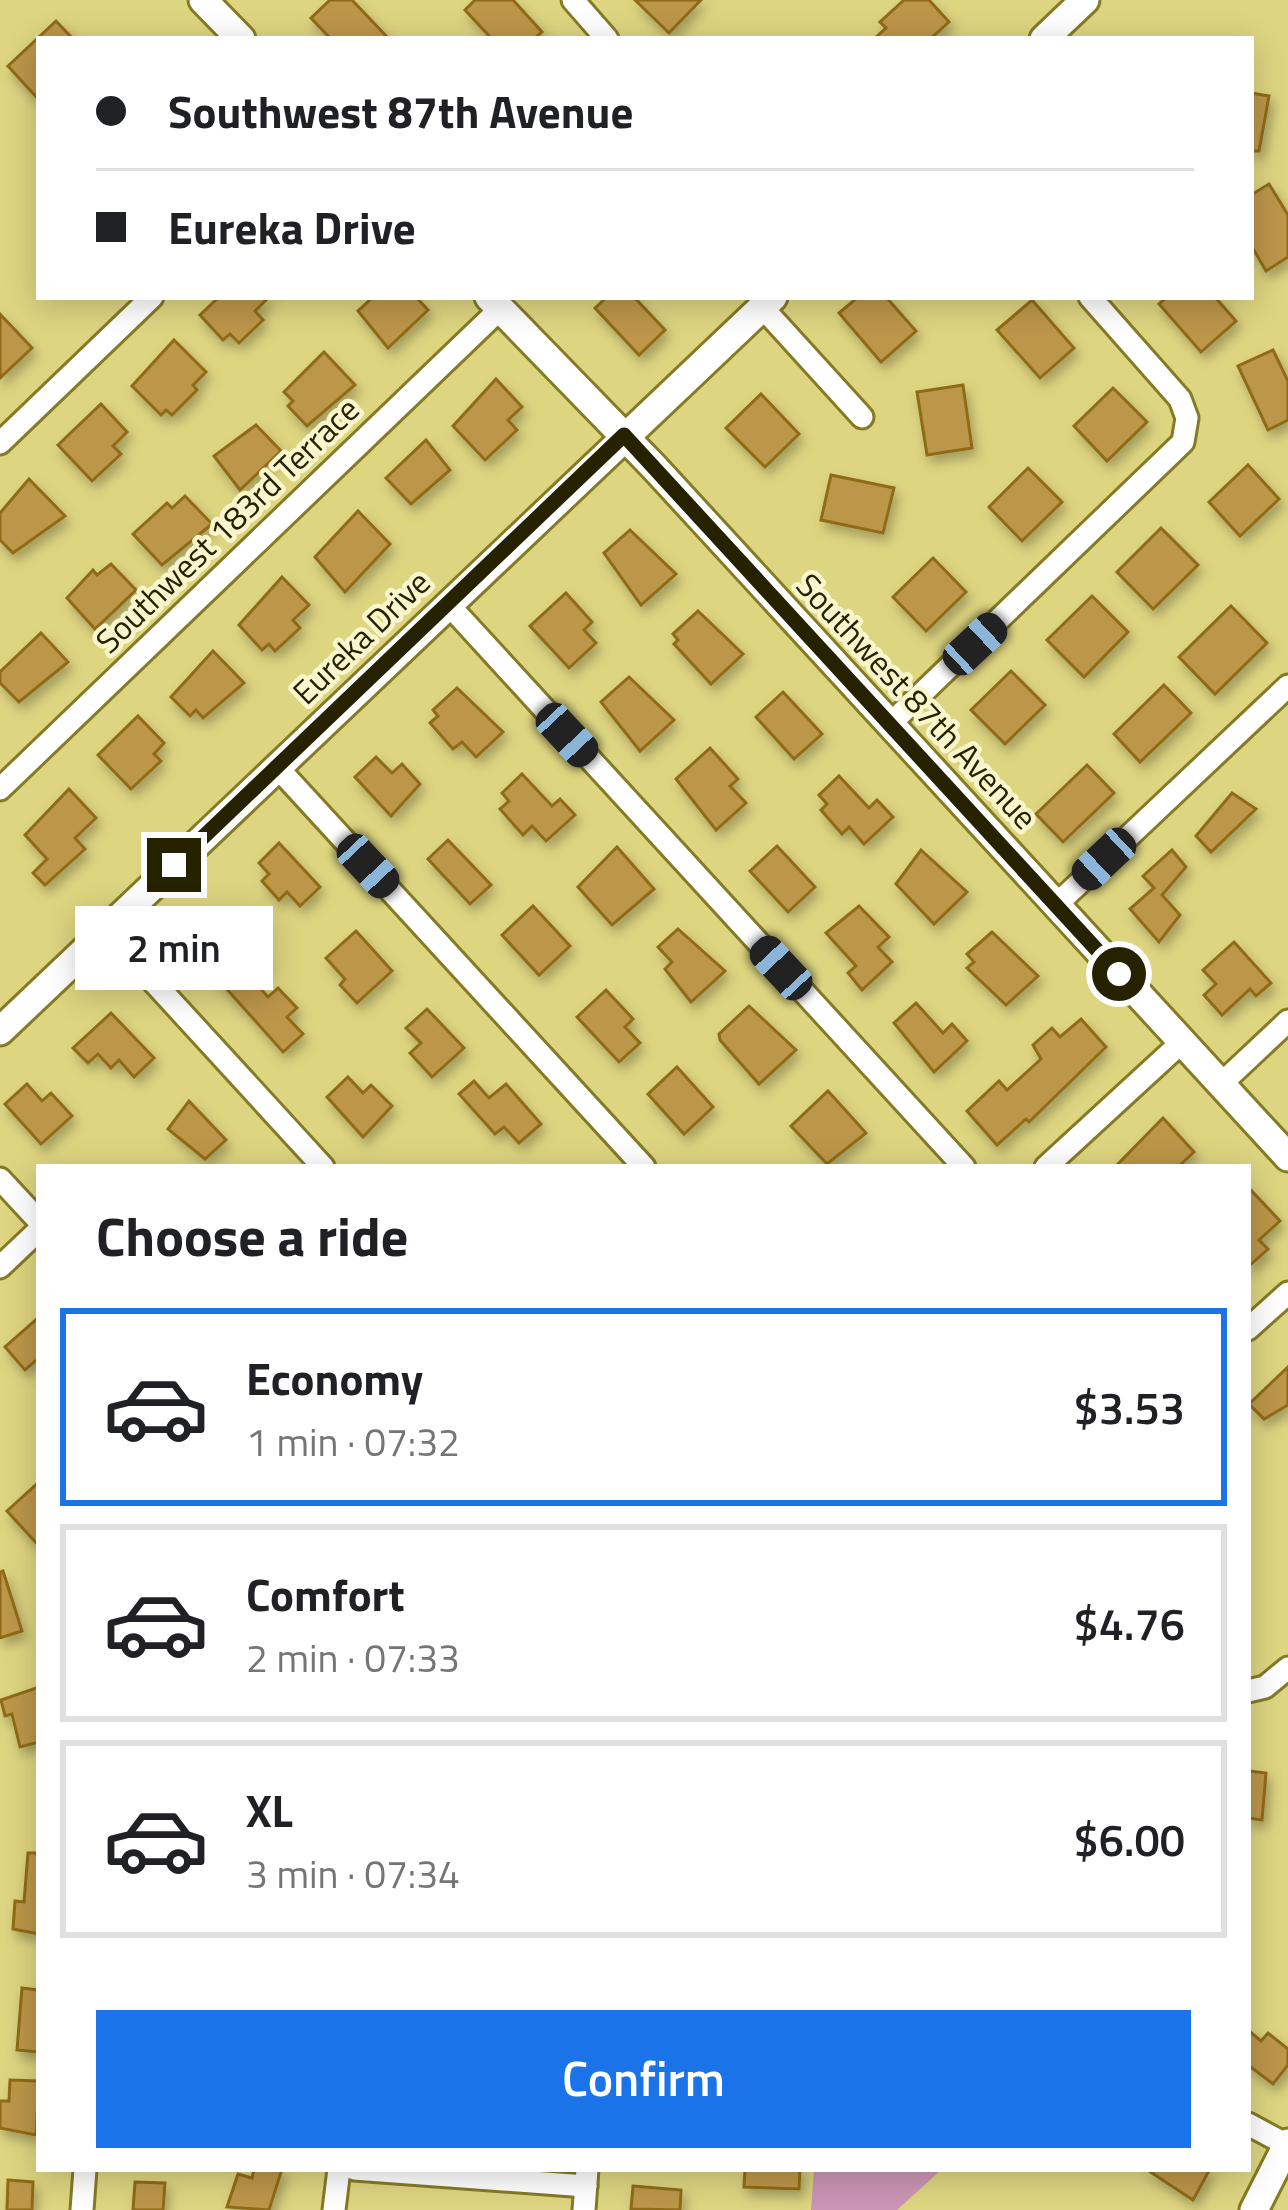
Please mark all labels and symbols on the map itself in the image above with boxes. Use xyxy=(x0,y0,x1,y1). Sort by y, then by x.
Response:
street label: Southwest 183rd Terrace xyxy=(84,385,370,665)
street label: Eureka Drive xyxy=(281,558,441,716)
street label: Southwest 87th Avenue xyxy=(785,562,1049,840)
car xyxy=(936,606,1014,682)
car xyxy=(529,696,605,774)
car xyxy=(1065,821,1143,897)
car xyxy=(330,827,406,905)
route end xyxy=(147,838,201,892)
callout: 2 min xyxy=(75,907,273,991)
car xyxy=(743,929,819,1007)
route start xyxy=(1092,947,1146,1001)

